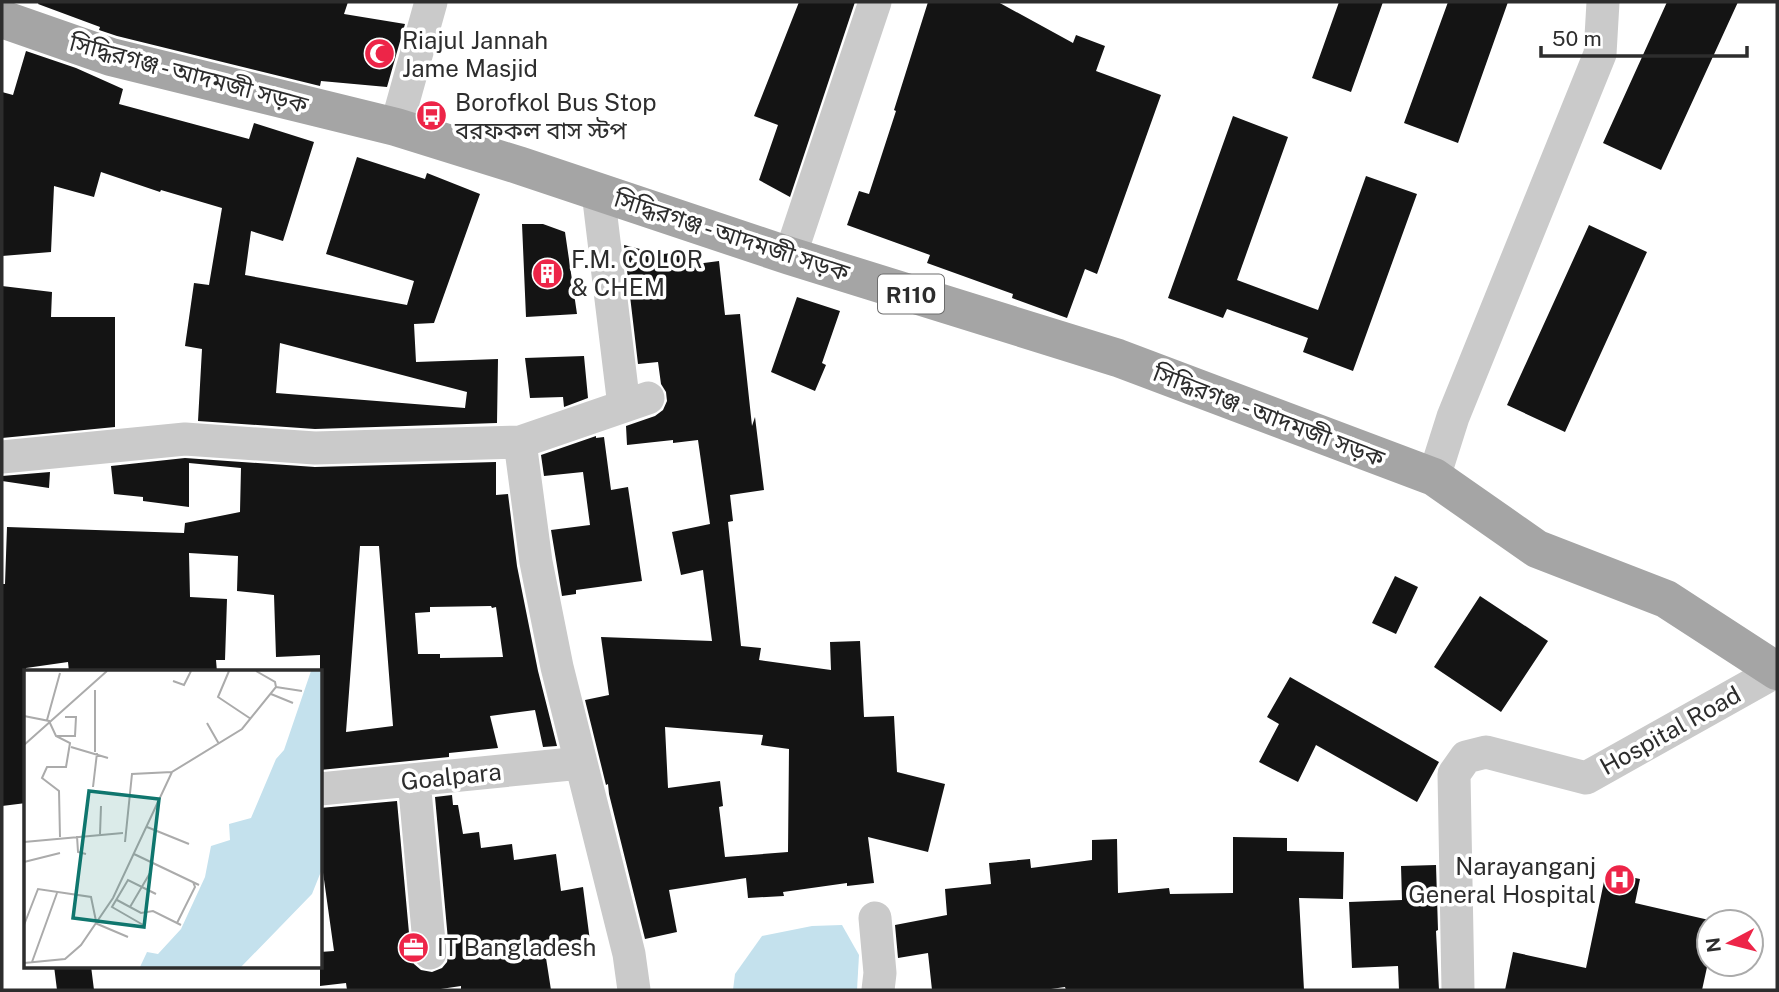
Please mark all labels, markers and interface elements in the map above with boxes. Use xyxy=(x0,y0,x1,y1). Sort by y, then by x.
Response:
scale bar xyxy=(1541,14,1748,58)
place label: Riajul Jannah Jame Masjid xyxy=(402,26,548,82)
text: 50 m xyxy=(1552,26,1602,51)
street label: সিদ্ধিরগঞ্জ - আদমজী সড়ক xyxy=(66,27,312,118)
mosque icon: Riajul Jannah Jame Masjid xyxy=(362,37,396,71)
place label: Borofkol Bus Stop বরফকল বাস স্টপ xyxy=(454,88,657,144)
bus stop icon: Borofkol Bus Stop বরফকল বাস স্টপ xyxy=(415,99,449,133)
street label: সিদ্ধিরগঞ্জ - আদমজী সড়ক xyxy=(610,183,854,286)
place label: F.M. COLOR & CHEM xyxy=(571,245,703,301)
building icon: F.M. COLOR & CHEM xyxy=(531,256,565,290)
road number: R110 xyxy=(878,274,944,314)
street label: সিদ্ধিরগঞ্জ - আদমজী সড়ক xyxy=(1148,358,1389,472)
inset map xyxy=(24,670,322,968)
street label: Hospital Road xyxy=(1595,680,1745,780)
street label: Goalpara xyxy=(399,757,503,795)
place label: Narayanganj General Hospital xyxy=(1408,852,1596,908)
hospital icon: Narayanganj General Hospital xyxy=(1602,863,1636,897)
north arrow xyxy=(1695,908,1765,978)
office icon: IT Bangladesh xyxy=(397,930,431,964)
place label: IT Bangladesh xyxy=(437,933,596,961)
text: N xyxy=(1701,936,1725,954)

